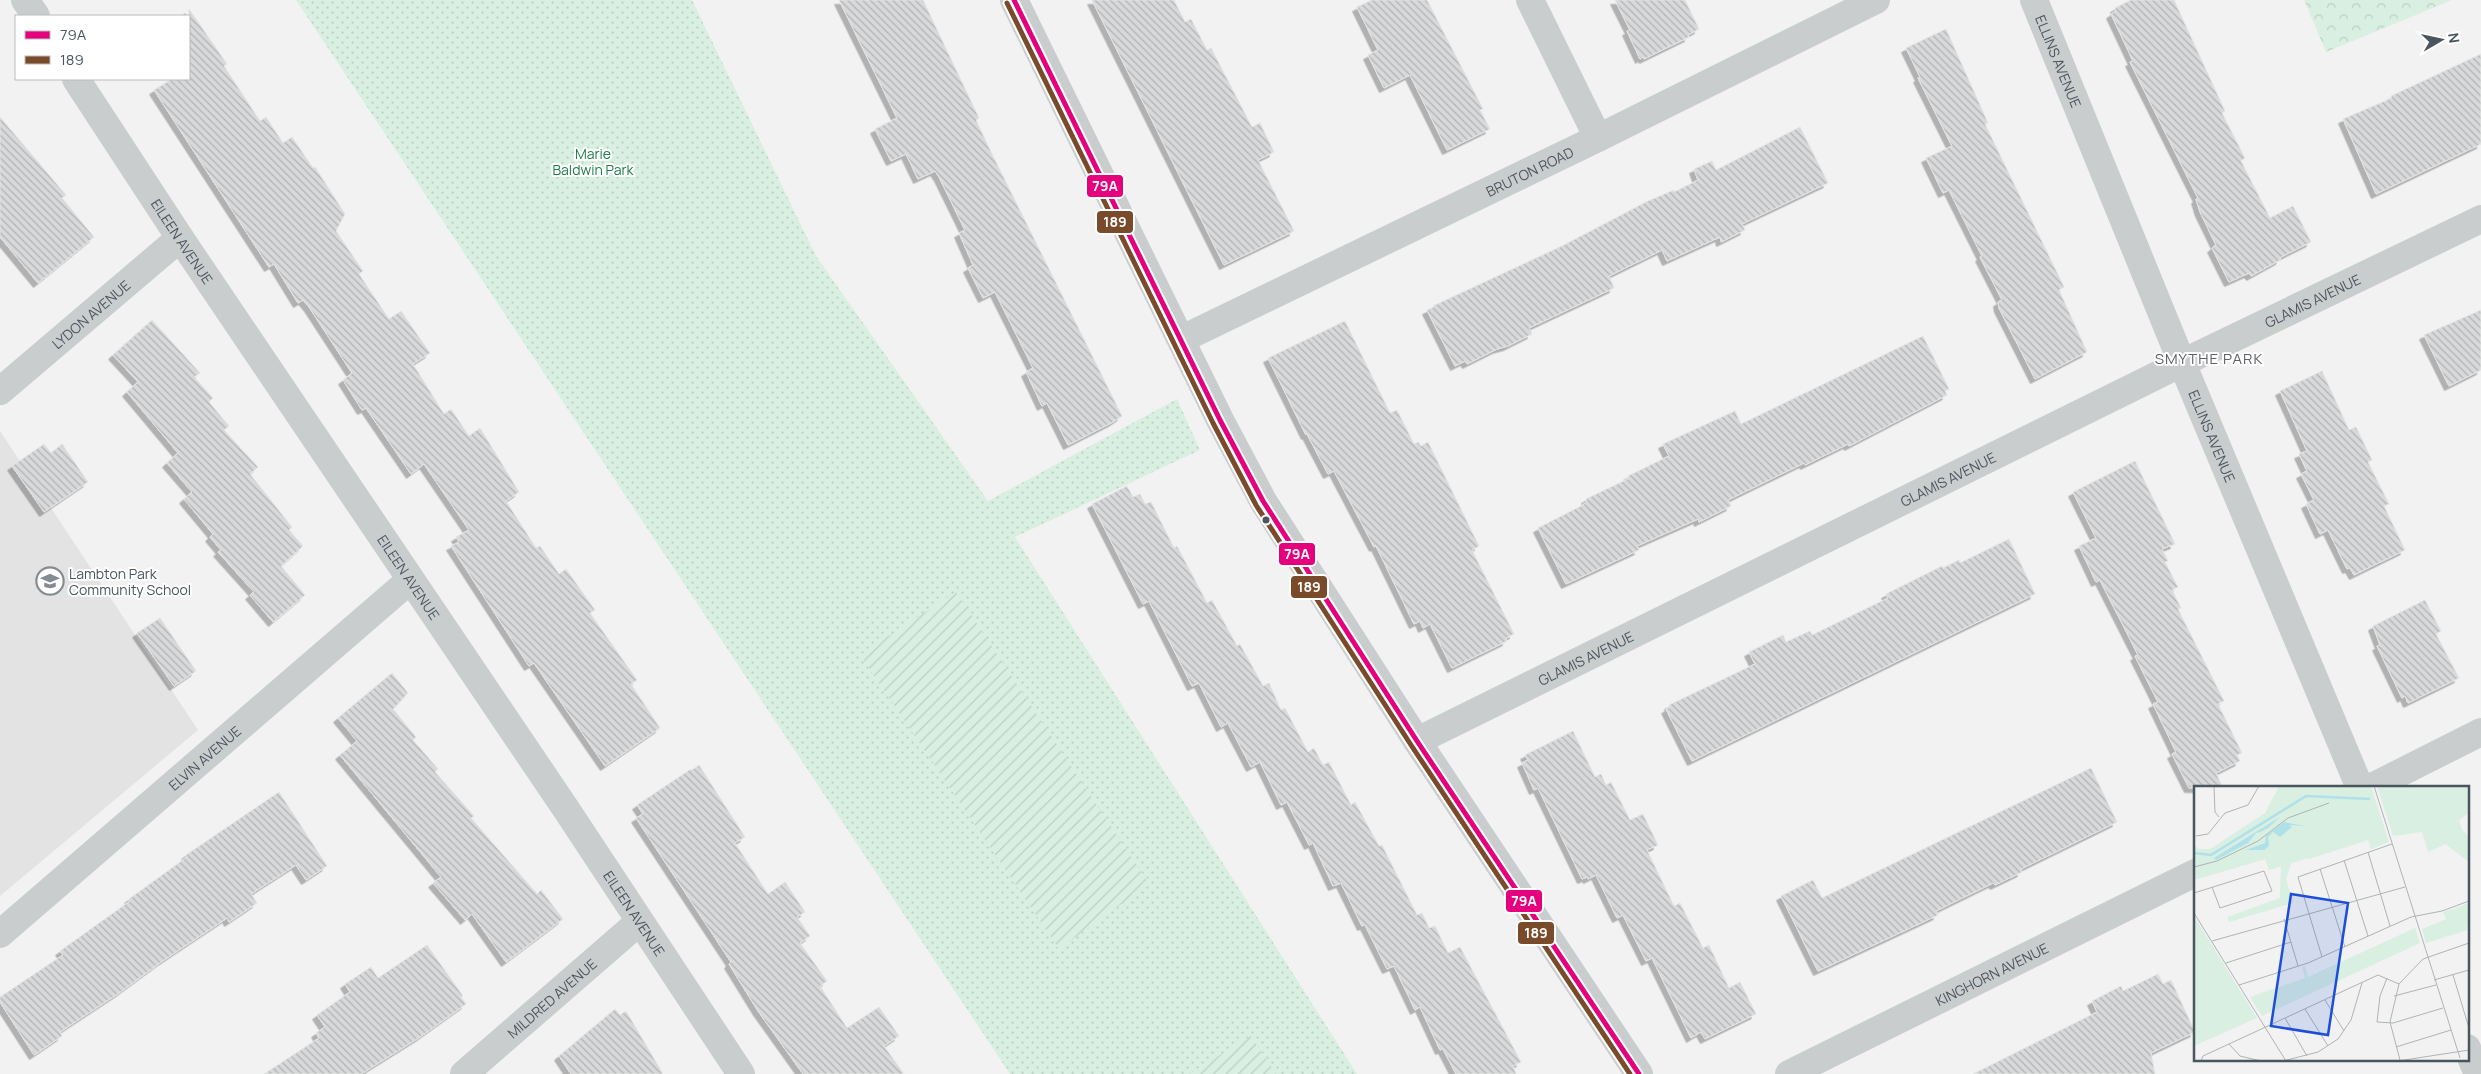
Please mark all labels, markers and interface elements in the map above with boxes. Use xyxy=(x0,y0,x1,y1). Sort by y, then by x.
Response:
street label: ELLINS AVENUE xyxy=(2032,12,2086,110)
legend xyxy=(15,15,190,80)
north arrow xyxy=(2416,15,2466,65)
text: 79A xyxy=(60,24,87,45)
text: N xyxy=(2444,31,2465,44)
text: 189 xyxy=(60,49,84,70)
street label: BRUTON ROAD xyxy=(1483,142,1577,200)
park label: Marie Baldwin Park xyxy=(553,144,635,179)
line badge: 79A xyxy=(1086,174,1124,198)
text: 79A xyxy=(1092,176,1118,195)
street label: EILEEN AVENUE xyxy=(147,195,218,287)
line badge: 189 xyxy=(1096,210,1134,234)
text: 189 xyxy=(1103,212,1127,231)
street label: GLAMIS AVENUE xyxy=(2261,269,2363,331)
street label: LYDON AVENUE xyxy=(47,275,134,353)
district label: SMYTHE PARK xyxy=(2155,348,2263,369)
street label: ELLINS AVENUE xyxy=(2185,387,2240,485)
street label: GLAMIS AVENUE xyxy=(1897,447,1999,510)
unlabelled marker xyxy=(1261,515,1271,525)
street label: EILEEN AVENUE xyxy=(374,531,445,623)
line badge: 79A xyxy=(1278,542,1316,566)
text: 79A xyxy=(1284,544,1310,563)
place label: Lambton Park Community School xyxy=(69,564,191,599)
school or university icon: Lambton Park Community School xyxy=(35,566,65,596)
line badge: 189 xyxy=(1290,575,1328,599)
text: 189 xyxy=(1297,577,1321,596)
street label: GLAMIS AVENUE xyxy=(1535,626,1636,689)
street label: ELVIN AVENUE xyxy=(164,721,245,794)
inset map xyxy=(2194,786,2468,1062)
street label: EILEEN AVENUE xyxy=(600,867,670,959)
line badge: 79A xyxy=(1505,889,1543,913)
text: 79A xyxy=(1511,891,1537,910)
line badge: 189 xyxy=(1517,921,1555,945)
text: 189 xyxy=(1524,923,1548,942)
street label: KINGHORN AVENUE xyxy=(1932,938,2051,1010)
street label: MILDRED AVENUE xyxy=(503,954,600,1042)

